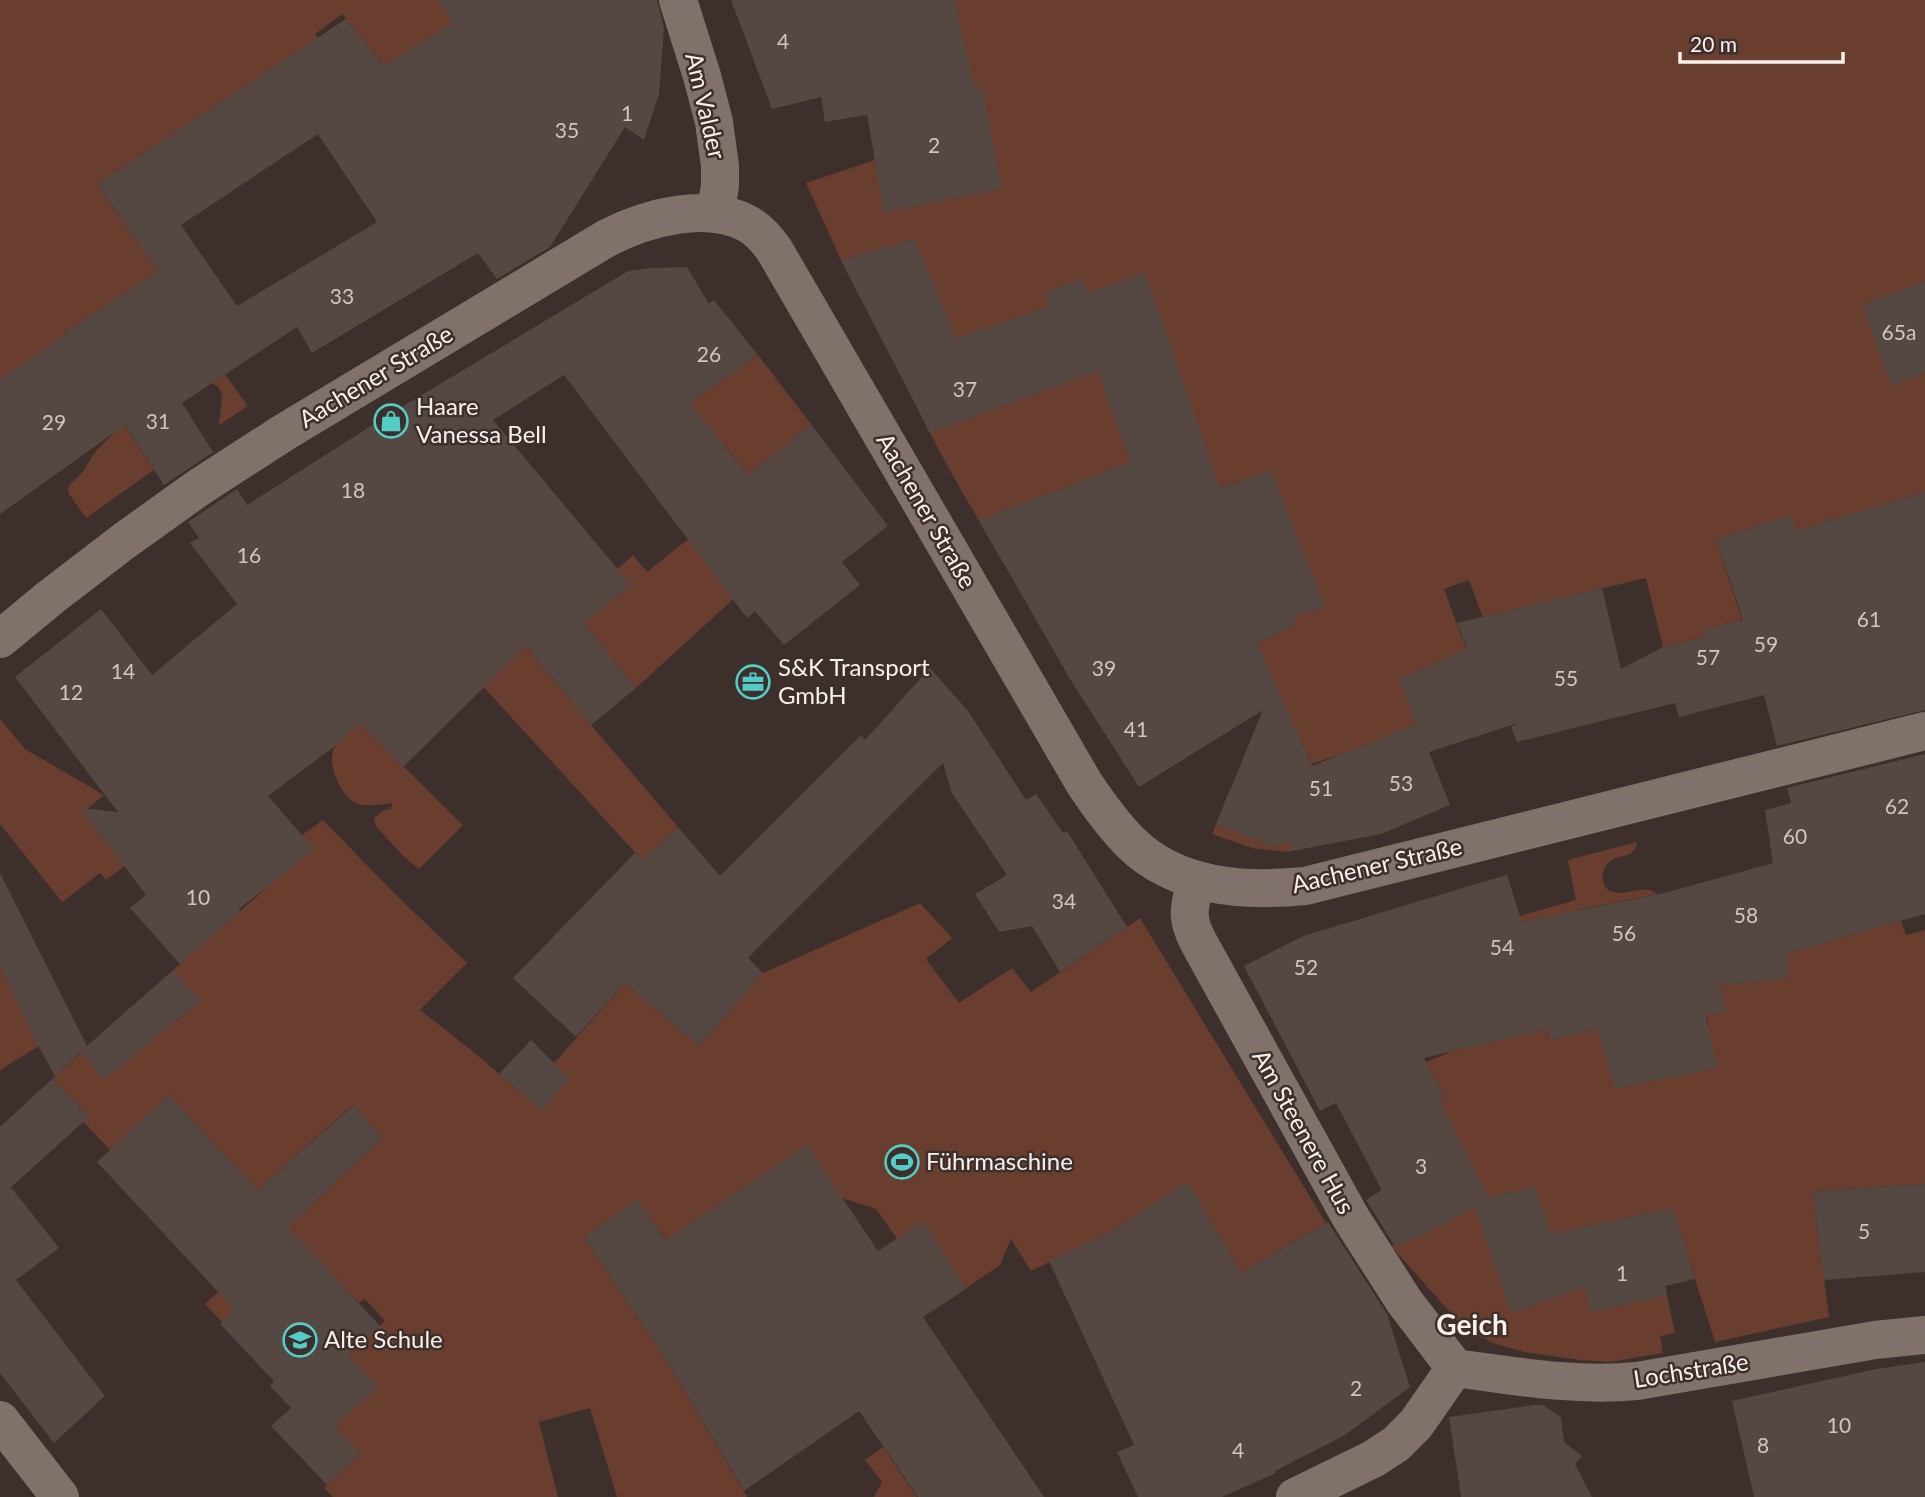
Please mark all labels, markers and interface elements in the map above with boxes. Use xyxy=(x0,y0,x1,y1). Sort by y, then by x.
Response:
scale bar xyxy=(1680,21,1843,65)
house number: 4 xyxy=(777,28,789,53)
text: 20 m xyxy=(1690,31,1737,56)
street label: Am Valder xyxy=(680,50,733,162)
house number: 1 xyxy=(621,100,633,125)
house number: 35 xyxy=(555,117,579,142)
house number: 2 xyxy=(928,132,940,157)
house number: 33 xyxy=(330,283,354,308)
street label: Aachener Straße xyxy=(293,318,457,433)
house number: 65a xyxy=(1882,319,1916,344)
house number: 26 xyxy=(697,341,721,366)
house number: 37 xyxy=(953,376,977,401)
place label: Haare Vanessa Bell xyxy=(416,391,547,448)
shop icon: Haare Vanessa Bell xyxy=(372,402,410,440)
house number: 31 xyxy=(146,408,170,433)
house number: 29 xyxy=(42,409,66,434)
street label: Aachener Straße xyxy=(871,428,983,593)
house number: 18 xyxy=(341,477,365,502)
house number: 16 xyxy=(237,542,261,567)
house number: 61 xyxy=(1857,606,1881,631)
house number: 59 xyxy=(1754,631,1778,656)
house number: 57 xyxy=(1696,644,1720,669)
place label: S&K Transport GmbH xyxy=(778,652,930,709)
house number: 39 xyxy=(1092,655,1116,680)
house number: 14 xyxy=(111,658,135,683)
office icon: S&K Transport GmbH xyxy=(734,663,772,701)
house number: 55 xyxy=(1554,665,1578,690)
house number: 12 xyxy=(59,679,83,704)
house number: 41 xyxy=(1124,716,1148,741)
house number: 53 xyxy=(1389,770,1413,795)
house number: 51 xyxy=(1309,775,1333,800)
house number: 62 xyxy=(1885,793,1909,818)
house number: 60 xyxy=(1783,823,1807,848)
street label: Aachener Straße xyxy=(1288,831,1465,898)
house number: 10 xyxy=(186,884,210,909)
house number: 34 xyxy=(1052,888,1076,913)
house number: 58 xyxy=(1734,902,1758,927)
house number: 56 xyxy=(1612,920,1636,945)
house number: 54 xyxy=(1490,934,1514,959)
house number: 52 xyxy=(1294,954,1318,979)
street label: Am Steenere Hus xyxy=(1247,1044,1361,1219)
sports icon: Führmaschine xyxy=(883,1143,921,1181)
place label: Führmaschine xyxy=(926,1146,1073,1175)
house number: 3 xyxy=(1415,1153,1427,1178)
house number: 5 xyxy=(1858,1218,1870,1243)
house number: 1 xyxy=(1616,1260,1628,1285)
district label: Geich xyxy=(1436,1307,1508,1341)
school or university icon: Alte Schule xyxy=(281,1321,319,1359)
place label: Alte Schule xyxy=(324,1324,443,1353)
street label: Lochstraße xyxy=(1631,1346,1750,1393)
house number: 2 xyxy=(1350,1375,1362,1400)
house number: 10 xyxy=(1827,1412,1851,1437)
house number: 8 xyxy=(1757,1432,1769,1457)
house number: 4 xyxy=(1232,1437,1244,1462)

